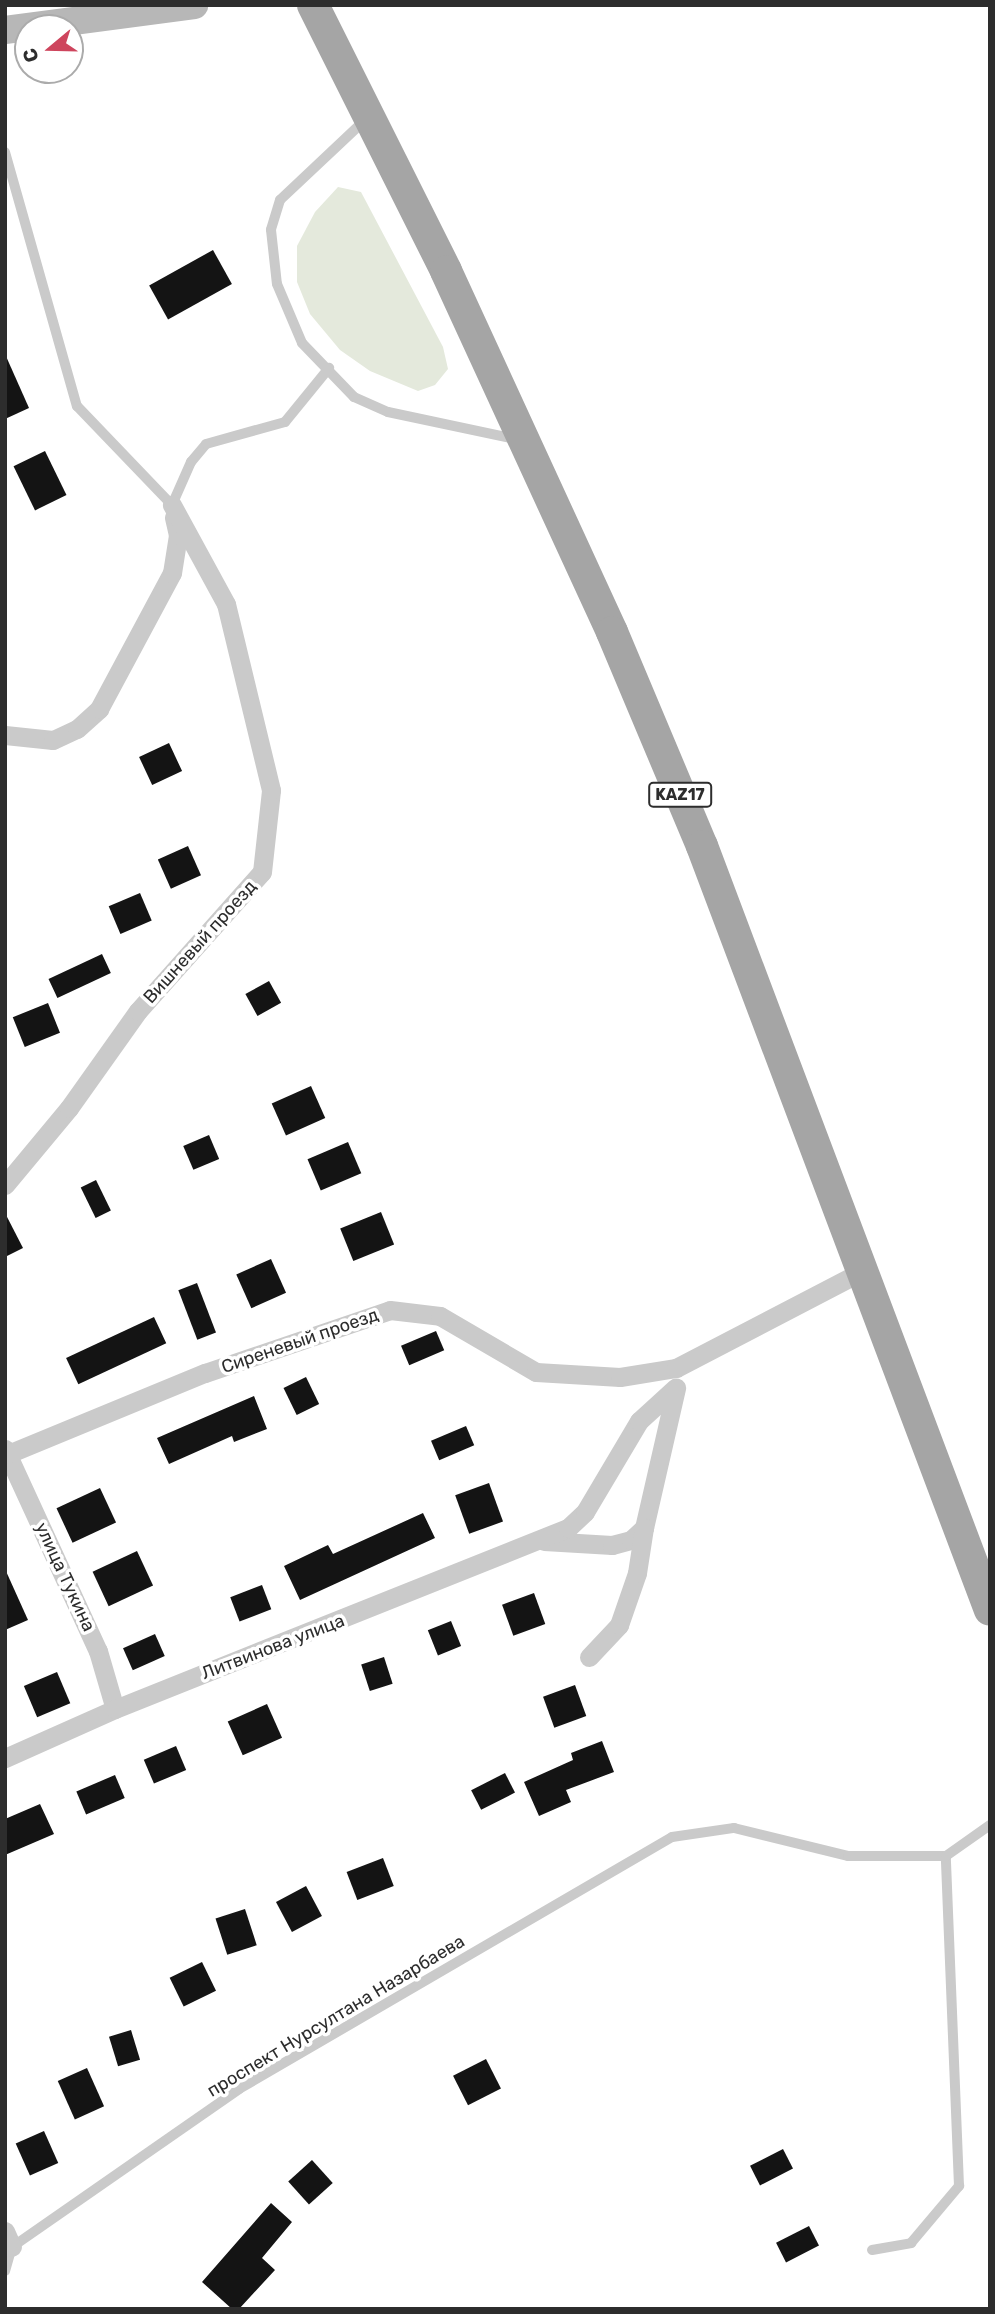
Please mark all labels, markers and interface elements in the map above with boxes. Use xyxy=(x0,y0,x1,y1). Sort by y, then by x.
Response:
north arrow xyxy=(14,14,84,84)
text: С xyxy=(18,45,44,65)
road number: KAZ17 xyxy=(647,782,713,808)
street label: Вишневый проезд xyxy=(139,876,261,1008)
street label: Сиреневый проезд xyxy=(219,1304,381,1378)
street label: улица Тукина xyxy=(30,1519,100,1635)
street label: Литвинова улица xyxy=(198,1610,348,1684)
street label: проспект Нурсултана Назарбаева xyxy=(203,1930,469,2102)

